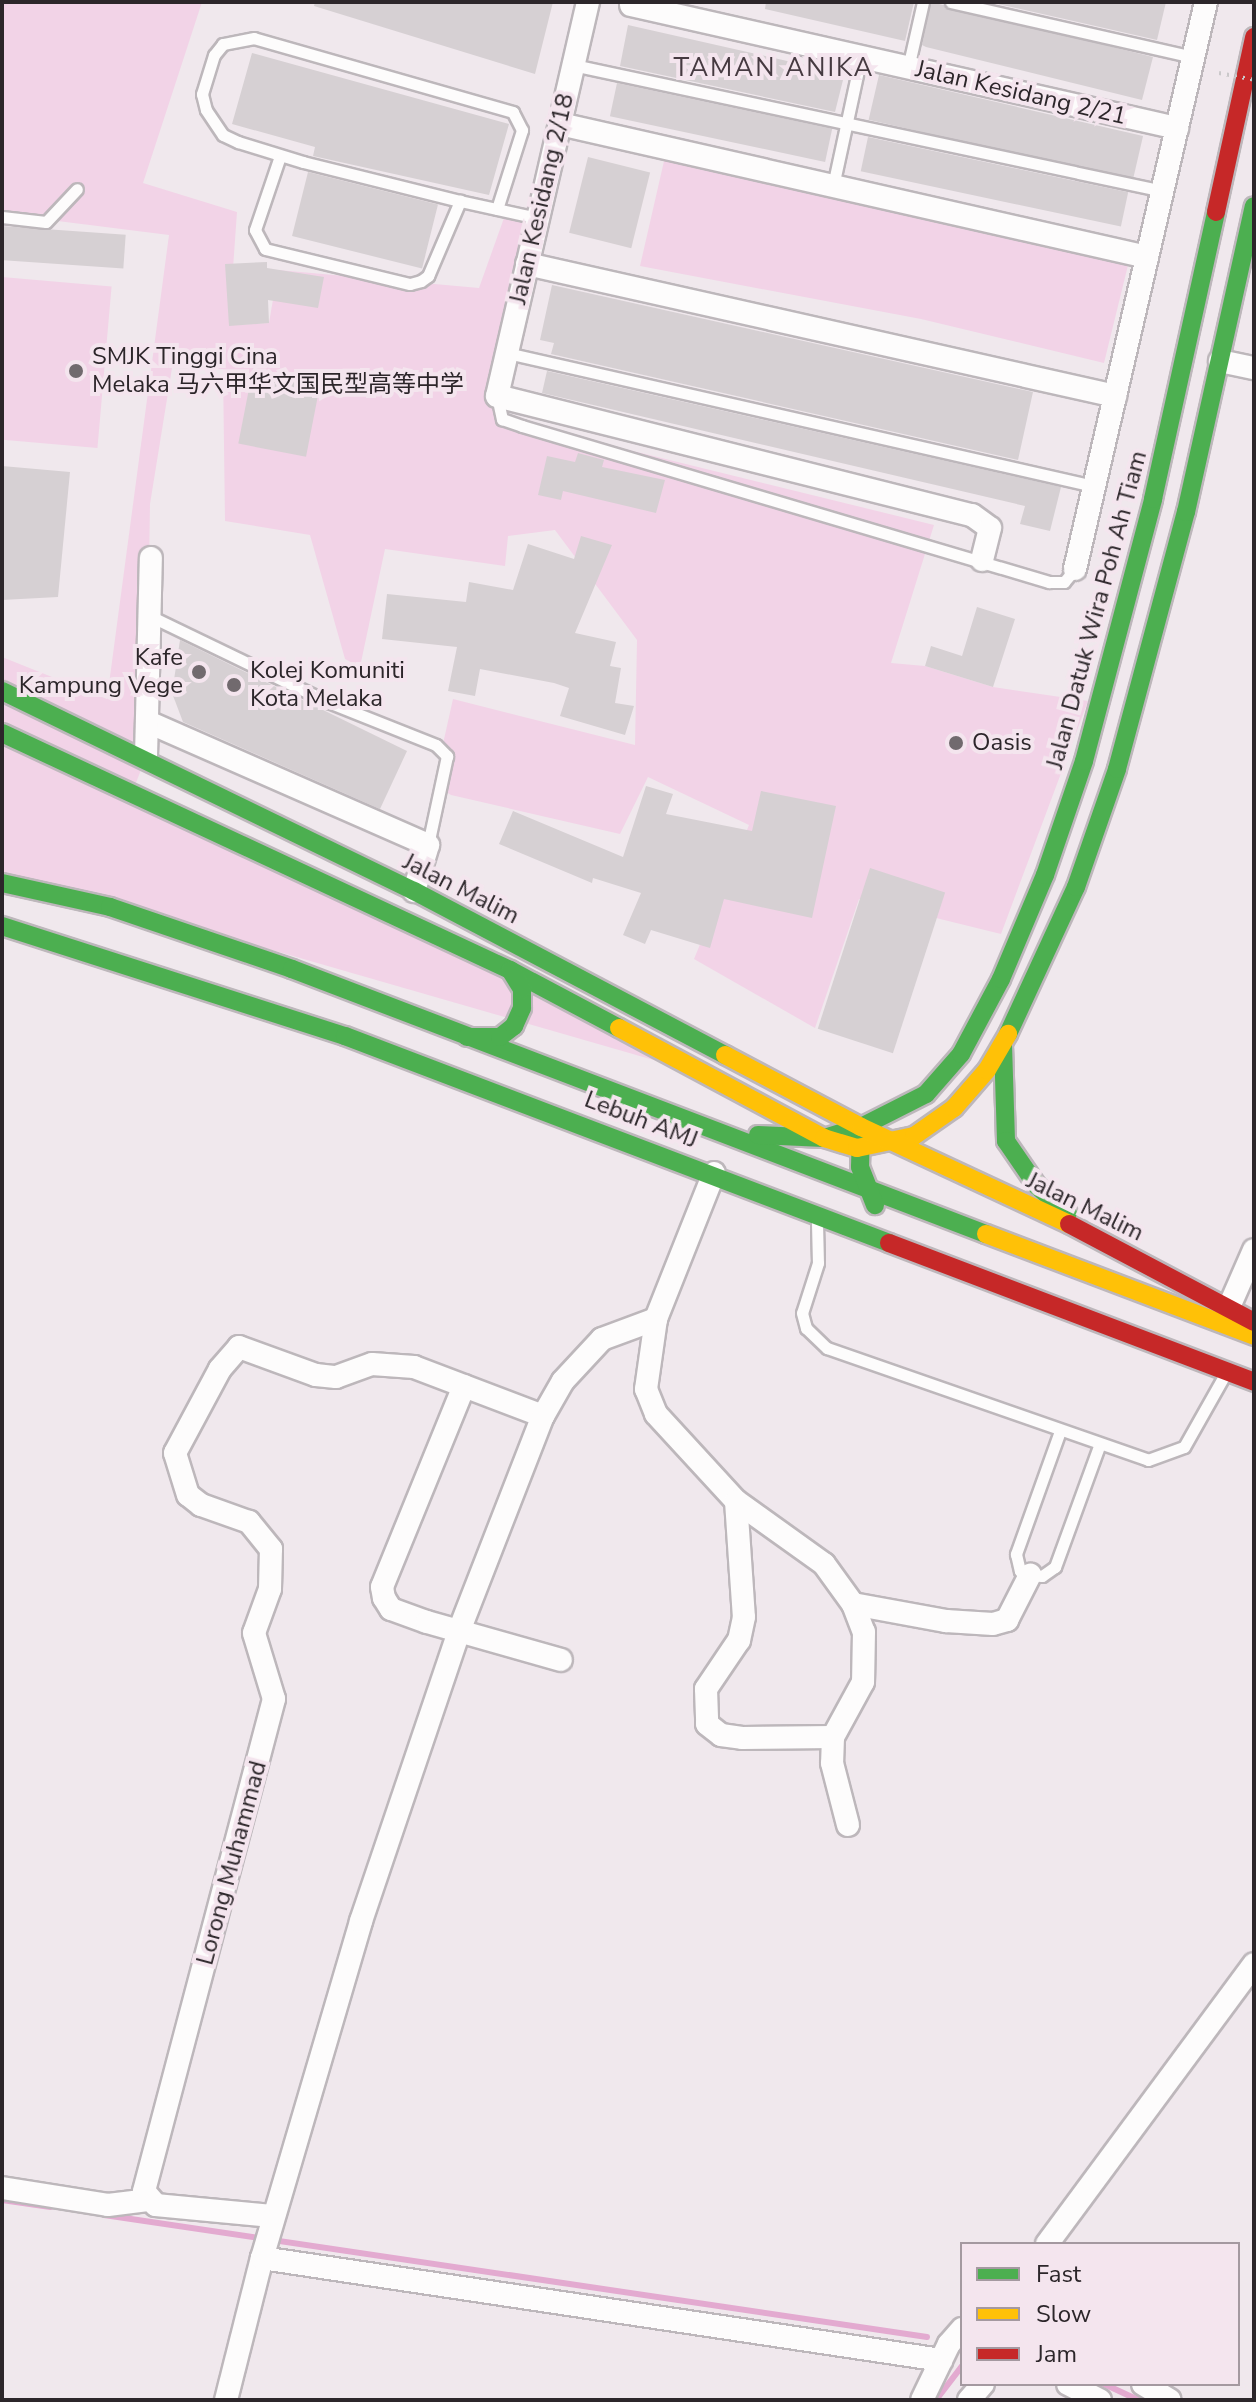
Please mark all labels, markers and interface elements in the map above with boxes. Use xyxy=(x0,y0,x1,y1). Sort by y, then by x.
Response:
district label: TAMAN ANIKA xyxy=(673,52,875,84)
street label: Jalan Kesidang 2/21 xyxy=(913,55,1129,131)
street label: Jalan Kesidang 2/18 xyxy=(504,91,580,307)
place label: SMJK Tinggi Cina Melaka 马六甲华文国民型高等中学 xyxy=(92,343,464,399)
marker: SMJK Tinggi Cina Melaka 马六甲华文国民型高等中学 xyxy=(67,362,85,380)
street label: Jalan Datuk Wira Poh Ah Tiam xyxy=(1041,448,1153,772)
place label: Kafe Kampung Vege xyxy=(19,644,183,700)
place label: Kolej Komuniti Kota Melaka xyxy=(250,657,405,713)
marker: Kafe Kampung Vege xyxy=(190,663,208,681)
marker: Kolej Komuniti Kota Melaka xyxy=(225,676,243,694)
place label: Oasis xyxy=(972,729,1032,757)
marker: Oasis xyxy=(947,734,965,752)
street label: Jalan Malim xyxy=(398,847,524,931)
street label: Lebuh AMJ xyxy=(580,1085,702,1155)
street label: Jalan Malim xyxy=(1022,1166,1148,1248)
street label: Lorong Muhammad xyxy=(191,1758,273,1968)
legend xyxy=(960,2242,1240,2386)
text: Fast xyxy=(1036,2258,1081,2290)
text: Slow xyxy=(1036,2298,1091,2330)
text: Jam xyxy=(1036,2338,1077,2370)

